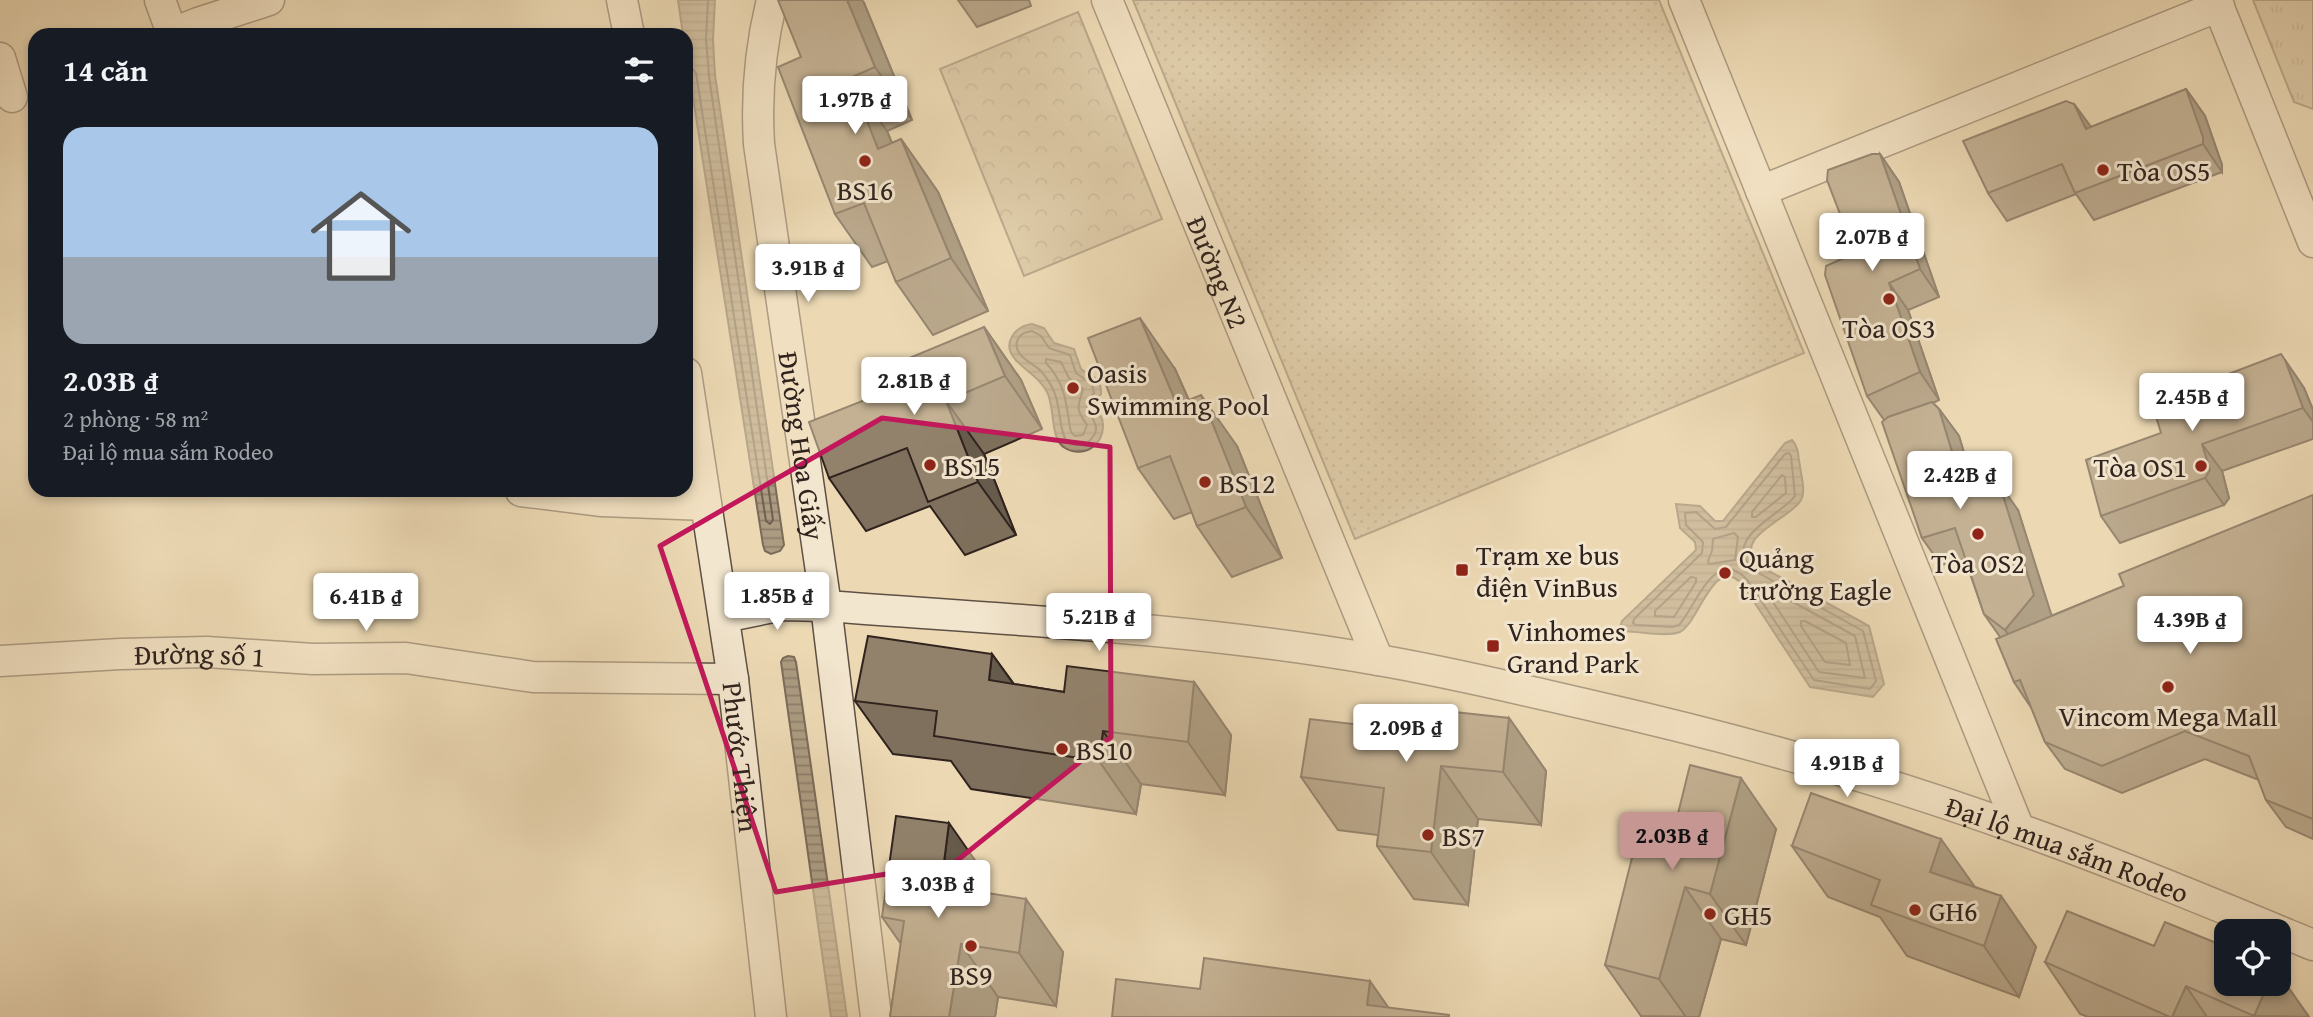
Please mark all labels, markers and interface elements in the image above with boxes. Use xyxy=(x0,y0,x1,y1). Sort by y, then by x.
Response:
text: 14 căn xyxy=(63,48,148,92)
icon: filters xyxy=(620,51,658,89)
pin: 1.97B ₫ xyxy=(790,76,920,136)
text: 1.97B ₫ xyxy=(818,82,892,115)
place label: Tòa OS5 xyxy=(2117,150,2211,191)
marker: BS16 xyxy=(857,153,873,169)
marker: Tòa OS5 xyxy=(2095,162,2111,178)
place label: BS16 xyxy=(837,169,893,210)
icon: home xyxy=(298,173,424,299)
street label: Đường N2 xyxy=(1177,210,1260,334)
pin: 2.07B ₫ xyxy=(1807,214,1937,273)
text: 2.07B ₫ xyxy=(1835,219,1909,252)
pin: 3.91B ₫ xyxy=(743,244,873,304)
text: 3.91B ₫ xyxy=(771,250,845,283)
marker: Tòa OS3 xyxy=(1881,291,1897,307)
place label: Tòa OS3 xyxy=(1842,307,1936,348)
street label: Đường Hoa Giấy xyxy=(769,349,837,543)
place label: Oasis Swimming Pool xyxy=(1087,352,1269,425)
text: 2.03B ₫ xyxy=(63,358,159,402)
pin: 2.81B ₫ xyxy=(849,358,979,417)
text: 2.81B ₫ xyxy=(877,363,951,396)
pin: 2.45B ₫ xyxy=(2127,374,2257,433)
text: 2.45B ₫ xyxy=(2155,379,2229,412)
marker: Oasis Swimming Pool xyxy=(1065,380,1081,396)
text: 2 phòng · 58 m² xyxy=(63,402,208,435)
text: Đại lộ mua sắm Rodeo xyxy=(63,435,273,468)
place label: BS15 xyxy=(944,445,1001,486)
place label: Tòa OS1 xyxy=(2093,446,2187,487)
pin: 2.42B ₫ xyxy=(1895,452,2025,511)
marker: BS15 xyxy=(922,457,938,473)
text: 2.42B ₫ xyxy=(1923,457,1997,490)
marker: Tòa OS1 xyxy=(2193,458,2209,474)
place label: BS12 xyxy=(1219,462,1276,503)
marker: BS12 xyxy=(1197,474,1213,490)
marker: Tòa OS2 xyxy=(1970,526,1986,542)
place label: Trạm xe bus điện VinBus xyxy=(1476,534,1619,607)
place label: Quảng trường Eagle xyxy=(1739,537,1892,610)
place label: Tòa OS2 xyxy=(1931,542,2025,583)
marker: Trạm xe bus điện VinBus xyxy=(1454,562,1470,578)
marker: Quảng trường Eagle xyxy=(1717,565,1733,581)
pin: 1.85B ₫ xyxy=(712,572,842,632)
pin: 6.41B ₫ xyxy=(301,574,431,633)
text: 1.85B ₫ xyxy=(740,578,814,611)
text: 6.41B ₫ xyxy=(329,579,403,612)
pin: 5.21B ₫ xyxy=(1034,594,1164,653)
pin: 4.39B ₫ xyxy=(2125,596,2255,656)
text: 5.21B ₫ xyxy=(1062,599,1136,632)
text: 4.39B ₫ xyxy=(2153,602,2227,635)
place label: Vinhomes Grand Park xyxy=(1507,610,1640,683)
street label: Đường số 1 xyxy=(134,631,267,676)
marker: Vinhomes Grand Park xyxy=(1485,638,1501,654)
marker: Vincom Mega Mall xyxy=(2160,679,2176,695)
street label: Phước Thiện xyxy=(713,680,771,834)
place label: Vincom Mega Mall xyxy=(2059,695,2278,736)
pin: 2.09B ₫ xyxy=(1341,704,1471,764)
text: 2.09B ₫ xyxy=(1369,710,1443,743)
place label: BS10 xyxy=(1076,729,1133,770)
pin: 4.91B ₫ xyxy=(1782,740,1912,799)
marker: BS10 xyxy=(1054,741,1070,757)
text: 4.91B ₫ xyxy=(1810,745,1884,778)
street label: Đại lộ mua sắm Rodeo xyxy=(1941,785,2195,913)
pin: 2.03B ₫ xyxy=(1607,812,1737,872)
place label: BS7 xyxy=(1442,815,1485,856)
text: 2.03B ₫ xyxy=(1635,818,1709,851)
marker: BS7 xyxy=(1420,827,1436,843)
pin: 3.03B ₫ xyxy=(873,860,1003,920)
text: 3.03B ₫ xyxy=(901,866,975,899)
place label: GH6 xyxy=(1929,890,1978,931)
place label: GH5 xyxy=(1724,894,1773,935)
marker: GH6 xyxy=(1907,902,1923,918)
marker: GH5 xyxy=(1702,906,1718,922)
map controls xyxy=(2214,919,2291,996)
button: locate xyxy=(2214,919,2291,996)
marker: BS9 xyxy=(963,938,979,954)
place label: BS9 xyxy=(949,954,993,995)

